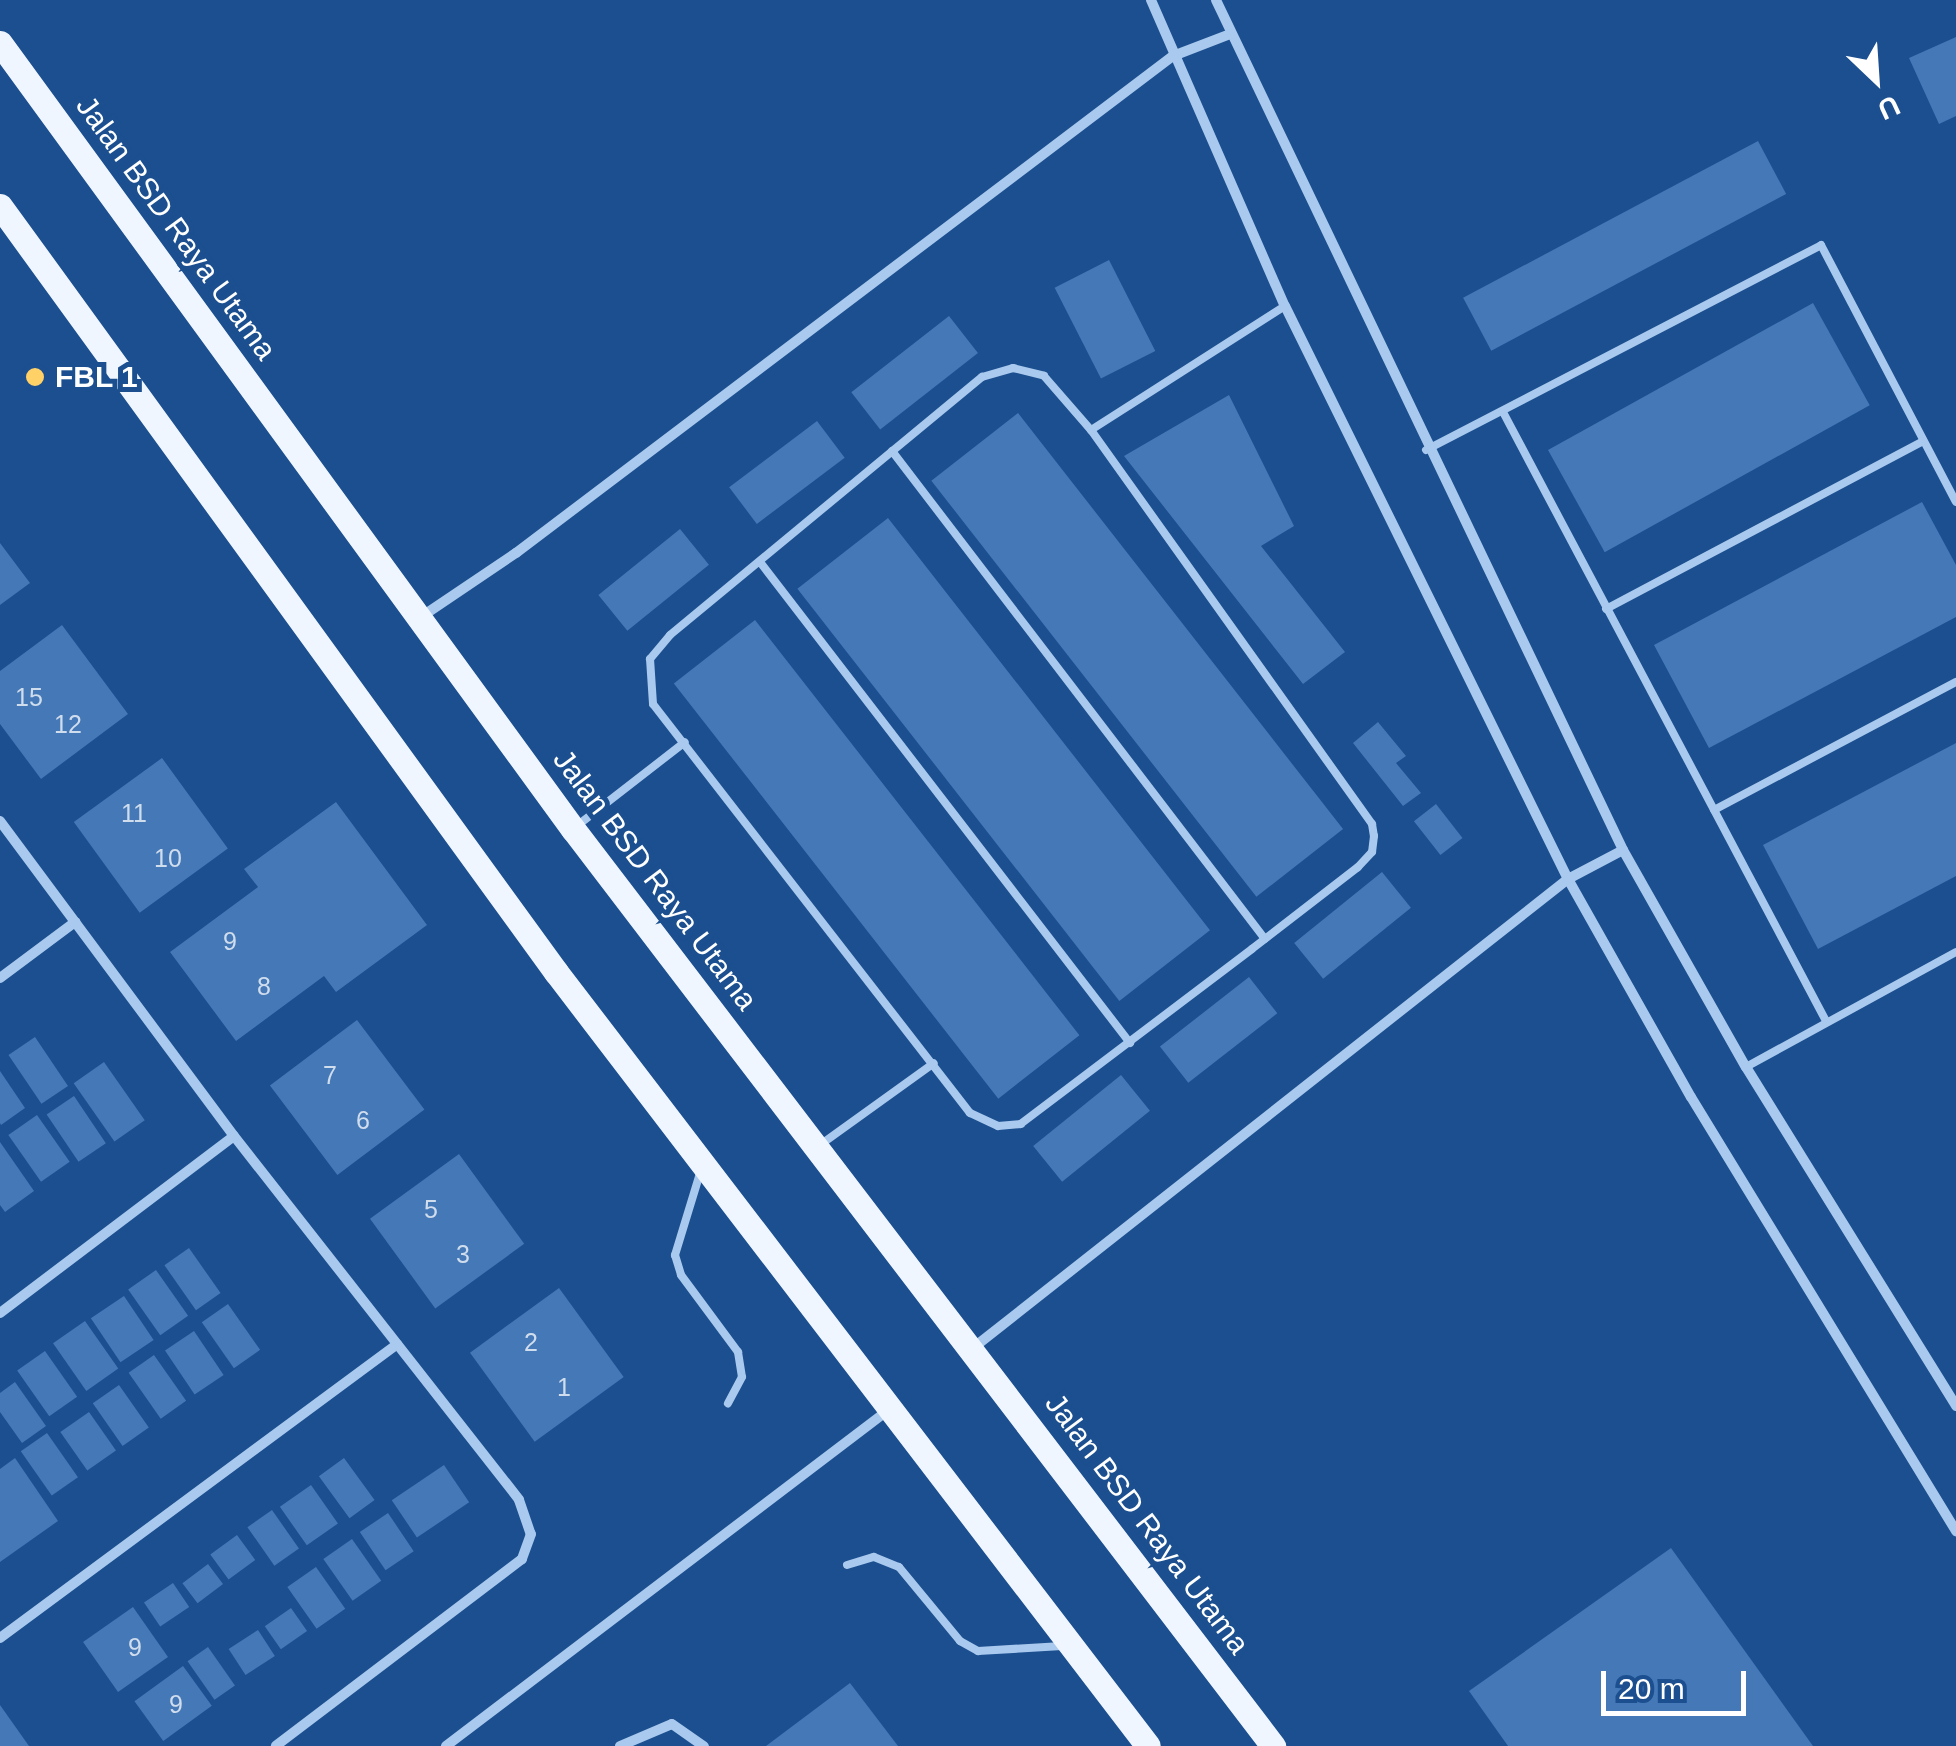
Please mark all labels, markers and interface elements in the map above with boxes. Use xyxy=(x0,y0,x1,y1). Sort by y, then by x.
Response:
north arrow xyxy=(1826,30,1926,130)
street label: Jalan BSD Raya Utama xyxy=(68,89,284,367)
text: U xyxy=(1873,89,1905,126)
place label: FBL 1 xyxy=(55,359,138,395)
marker: FBL 1 xyxy=(24,366,46,388)
house number: 15 xyxy=(15,682,43,712)
house number: 12 xyxy=(54,709,82,739)
street label: Jalan BSD Raya Utama xyxy=(545,743,765,1017)
house number: 11 xyxy=(121,798,147,828)
house number: 10 xyxy=(154,843,182,873)
house number: 9 xyxy=(223,926,237,956)
house number: 8 xyxy=(257,971,271,1001)
house number: 7 xyxy=(323,1060,337,1090)
house number: 6 xyxy=(356,1105,370,1135)
house number: 5 xyxy=(424,1194,438,1224)
house number: 3 xyxy=(456,1239,470,1269)
house number: 2 xyxy=(524,1327,538,1357)
house number: 1 xyxy=(557,1372,571,1402)
street label: Jalan BSD Raya Utama xyxy=(1037,1387,1257,1661)
house number: 9 xyxy=(128,1632,142,1662)
scale bar xyxy=(1606,1651,1751,1713)
text: 20 m xyxy=(1618,1672,1685,1705)
house number: 9 xyxy=(169,1689,183,1719)

